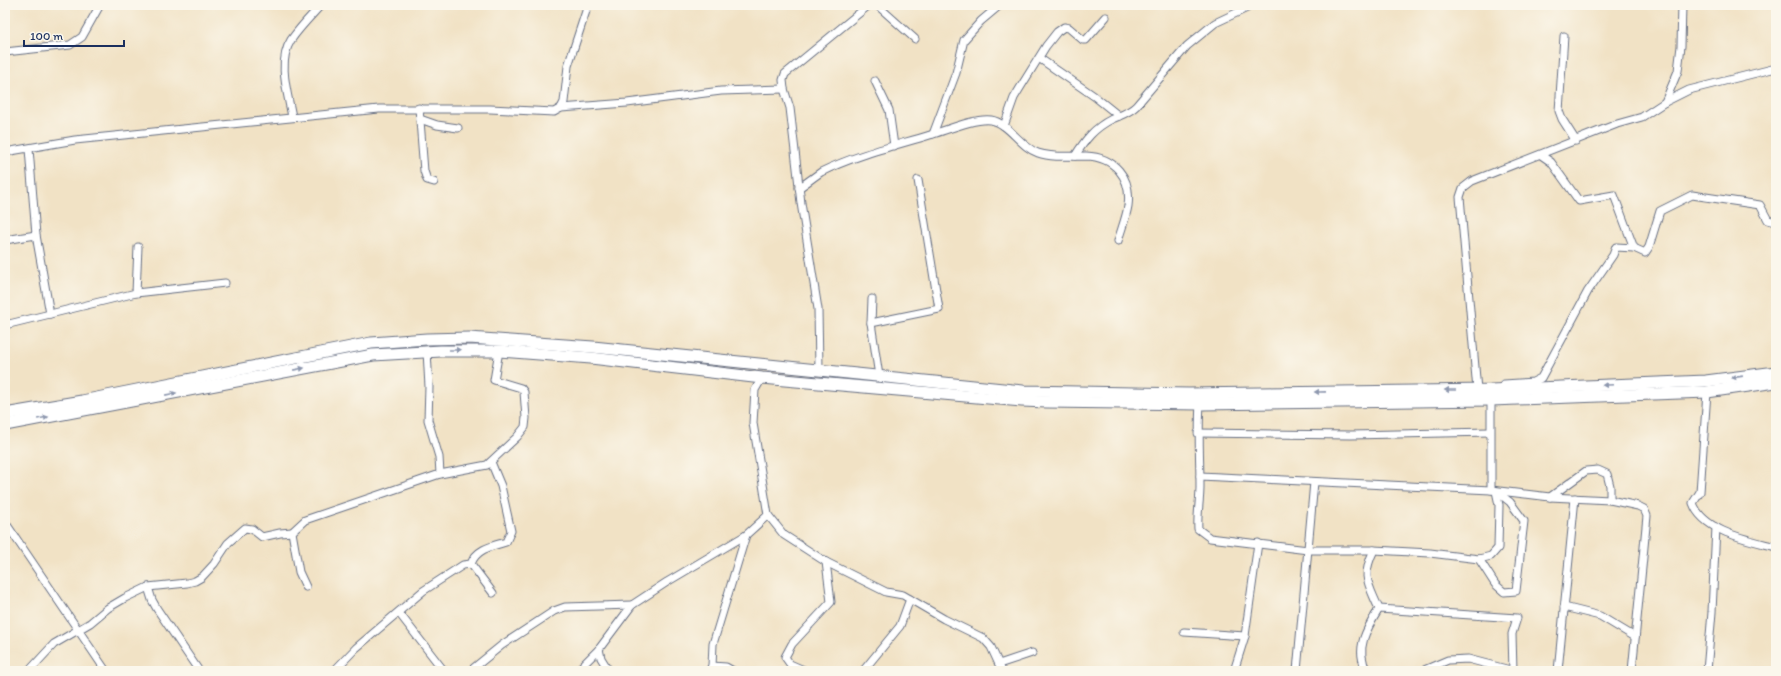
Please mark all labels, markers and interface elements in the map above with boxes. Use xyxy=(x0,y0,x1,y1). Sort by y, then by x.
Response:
scale bar xyxy=(24,22,124,48)
text: 100 m xyxy=(30,29,63,43)
one-way arrow xyxy=(449,347,461,354)
one-way arrow xyxy=(293,366,305,372)
one-way arrow xyxy=(1731,374,1743,380)
one-way arrow xyxy=(1602,381,1614,388)
one-way arrow xyxy=(1443,387,1456,393)
one-way arrow xyxy=(1313,389,1326,395)
one-way arrow xyxy=(165,390,177,396)
one-way arrow xyxy=(37,415,49,421)

